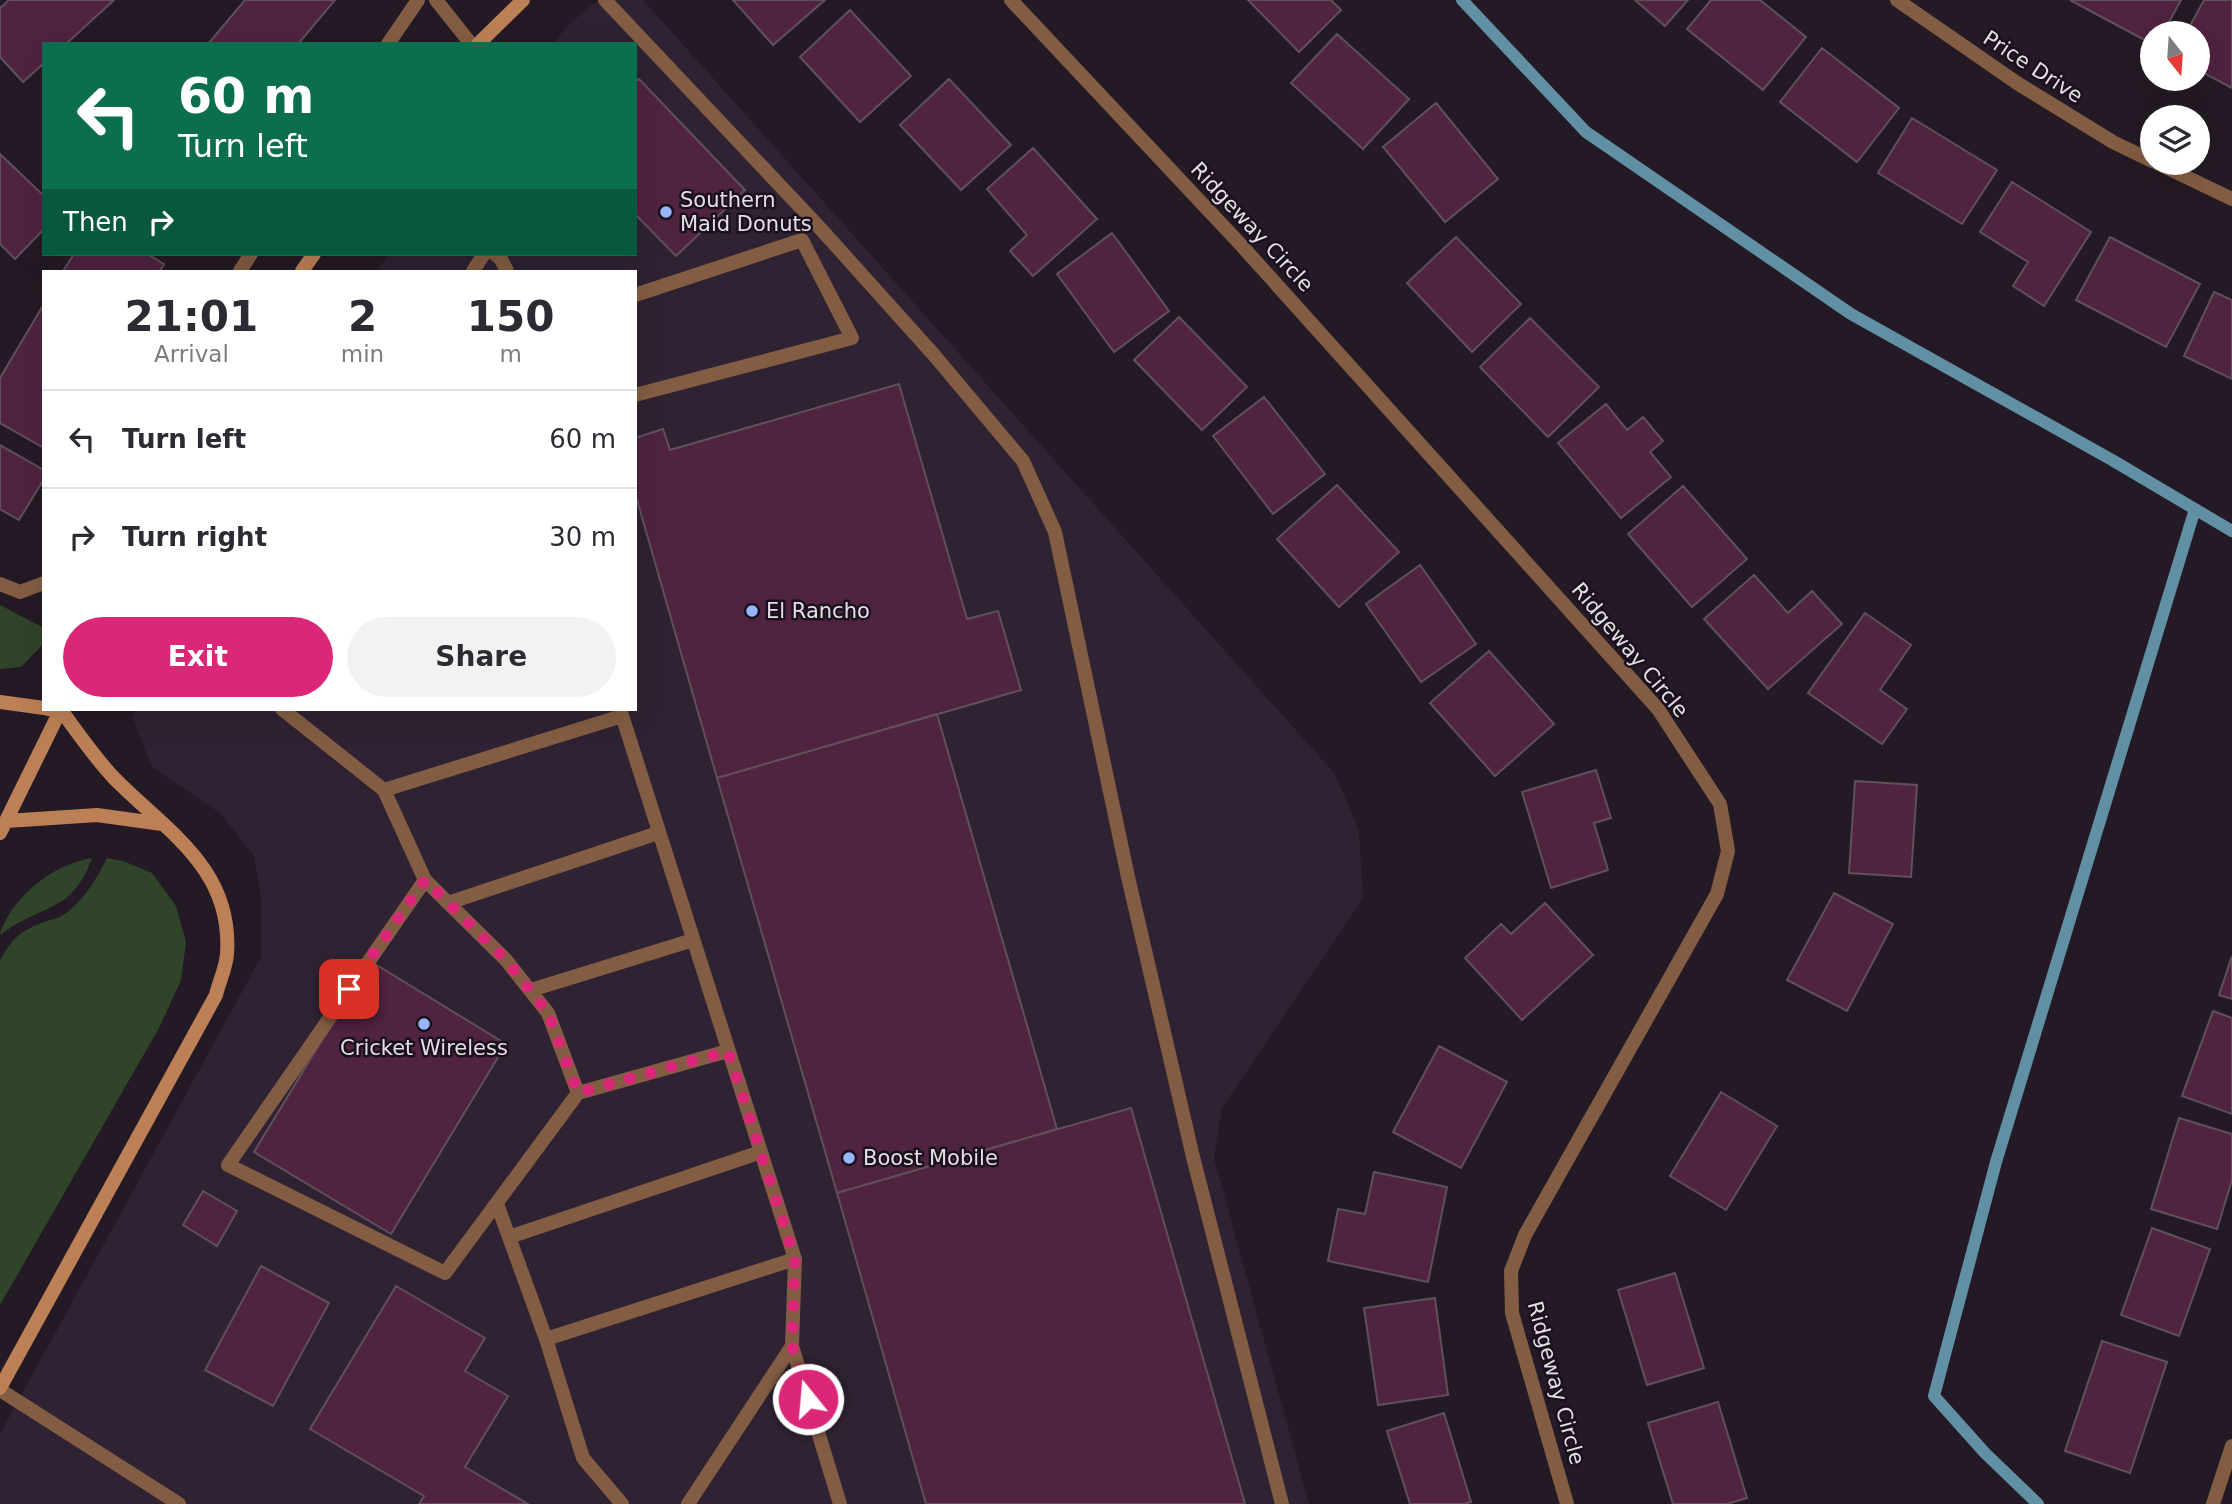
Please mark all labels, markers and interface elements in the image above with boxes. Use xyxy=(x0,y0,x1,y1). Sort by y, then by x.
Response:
north arrow xyxy=(2140,21,2210,91)
map controls xyxy=(2140,21,2210,175)
street label: Price Drive xyxy=(1979,26,2087,108)
text: 60 m xyxy=(178,68,314,125)
icon: left xyxy=(63,70,154,161)
button: layers xyxy=(2140,105,2210,175)
text: Turn left xyxy=(178,127,308,165)
street label: Ridgeway Circle xyxy=(1186,157,1318,297)
place label: Southern Maid Donuts xyxy=(680,188,812,236)
icon: right xyxy=(142,203,180,241)
marker: Southern Maid Donuts xyxy=(658,204,674,220)
text: Then xyxy=(63,207,128,237)
text: 21:01 xyxy=(125,292,258,341)
text: 2 xyxy=(348,292,377,341)
text: 150 xyxy=(467,292,554,341)
text: Arrival xyxy=(154,341,229,367)
text: min xyxy=(341,341,384,367)
text: m xyxy=(499,341,522,367)
icon: left xyxy=(63,420,101,458)
text: Turn left xyxy=(122,424,246,454)
text: 60 m xyxy=(549,424,616,454)
icon: right xyxy=(63,518,101,556)
text: Turn right xyxy=(122,522,267,552)
text: 30 m xyxy=(549,522,616,552)
street label: Ridgeway Circle xyxy=(1567,578,1693,722)
place label: El Rancho xyxy=(766,599,870,623)
marker: El Rancho xyxy=(744,603,760,619)
button: Exit xyxy=(63,617,333,697)
button: Share xyxy=(347,617,616,697)
pin xyxy=(319,959,379,1019)
icon: arrive xyxy=(330,970,368,1008)
marker: Cricket Wireless xyxy=(416,1016,432,1032)
place label: Cricket Wireless xyxy=(340,1036,508,1060)
place label: Boost Mobile xyxy=(863,1146,998,1170)
marker: Boost Mobile xyxy=(841,1150,857,1166)
street label: Ridgeway Circle xyxy=(1523,1299,1589,1467)
position arrow xyxy=(771,1362,845,1436)

